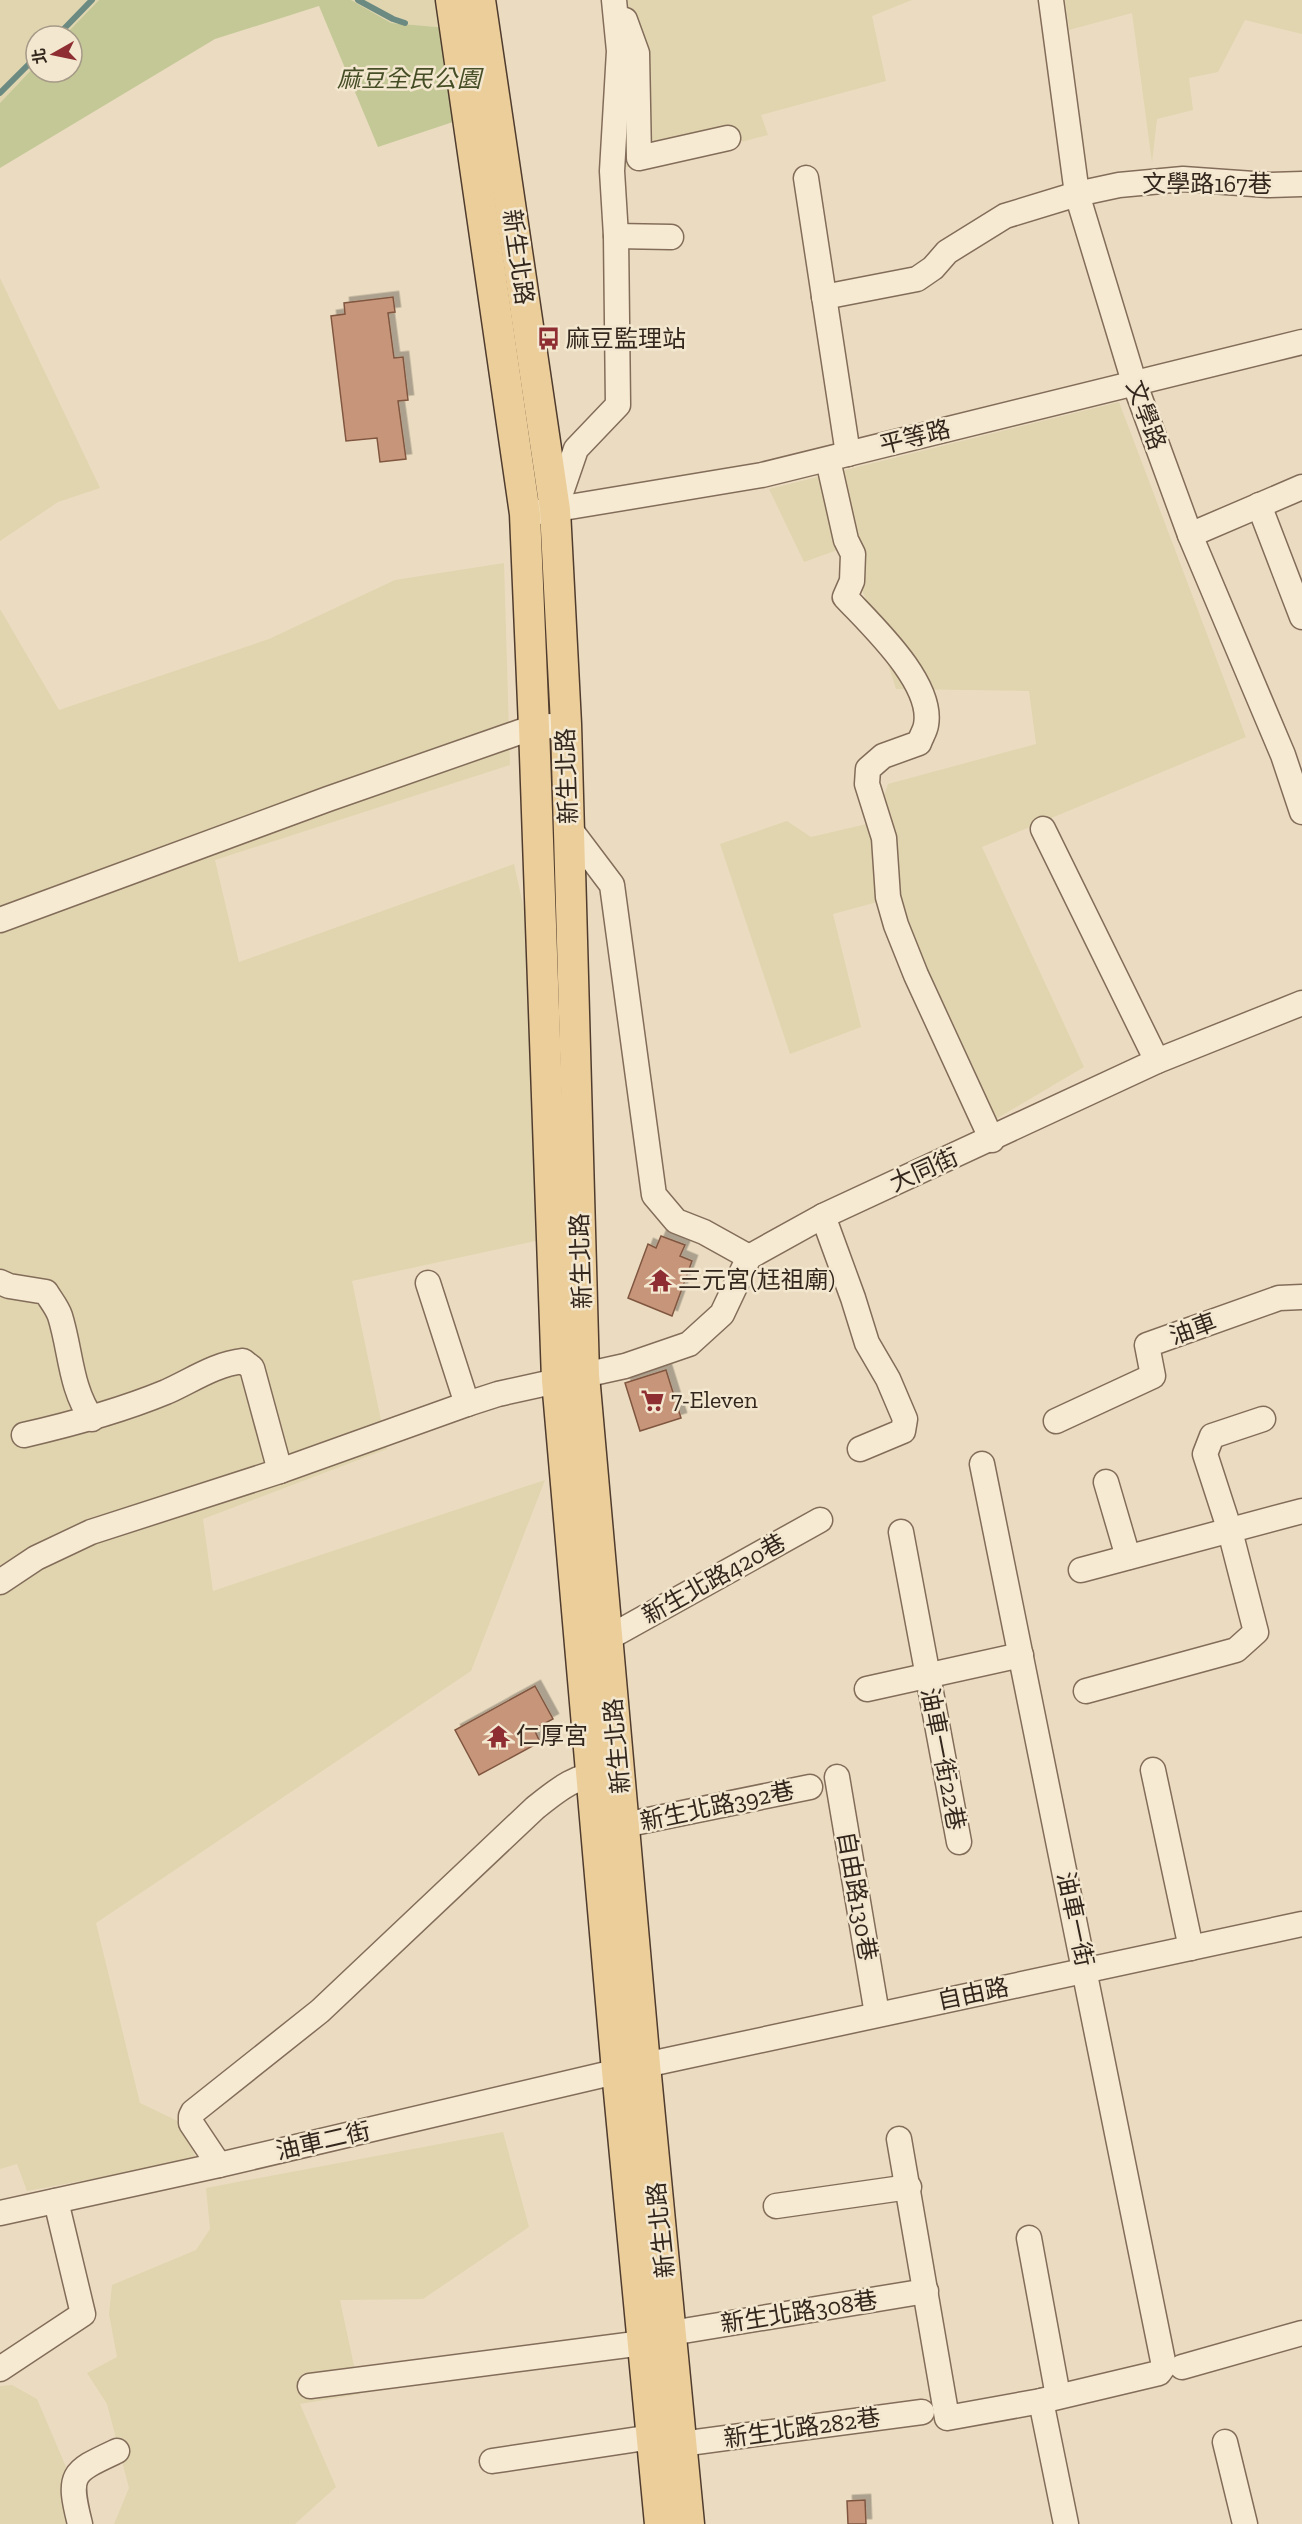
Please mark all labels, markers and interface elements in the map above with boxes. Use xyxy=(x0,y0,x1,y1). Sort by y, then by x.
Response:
north arrow xyxy=(24,24,84,84)
text: 北 xyxy=(29,47,50,66)
park label: 麻豆全民公園 xyxy=(337,64,484,93)
street label: 文學路167巷 xyxy=(1142,169,1272,198)
street label: 新生北路 xyxy=(497,207,540,306)
place label: 麻豆監理站 xyxy=(566,324,686,353)
bus stop icon: 麻豆監理站 xyxy=(535,326,561,352)
street label: 文學路 xyxy=(1121,376,1172,454)
street label: 平等路 xyxy=(876,414,953,459)
street label: 新生北路 xyxy=(550,728,583,824)
street label: 大同街 xyxy=(885,1142,963,1197)
street label: 新生北路 xyxy=(564,1213,597,1309)
place label: 三元宮(尪祖廟) xyxy=(678,1265,835,1294)
temple icon: 三元宮(尪祖廟) xyxy=(647,1267,673,1293)
street label: 油車 xyxy=(1165,1307,1220,1350)
place label: 7-Eleven xyxy=(671,1385,758,1414)
supermarket icon: 7-Eleven xyxy=(640,1387,666,1413)
street label: 新生北路420巷 xyxy=(637,1527,790,1630)
street label: 油車一街22巷 xyxy=(915,1685,972,1833)
street label: 新生北路 xyxy=(598,1697,635,1795)
place label: 仁厚宮 xyxy=(516,1721,588,1750)
temple icon: 仁厚宮 xyxy=(485,1723,511,1749)
street label: 新生北路392巷 xyxy=(637,1775,797,1836)
street label: 自由路130巷 xyxy=(832,1829,883,1963)
street label: 油車一街 xyxy=(1051,1869,1100,1969)
street label: 自由路 xyxy=(935,1972,1011,2015)
street label: 油車二街 xyxy=(273,2116,373,2165)
street label: 新生北路 xyxy=(641,2181,680,2279)
street label: 新生北路308巷 xyxy=(718,2285,879,2338)
street label: 新生北路282巷 xyxy=(722,2402,882,2453)

